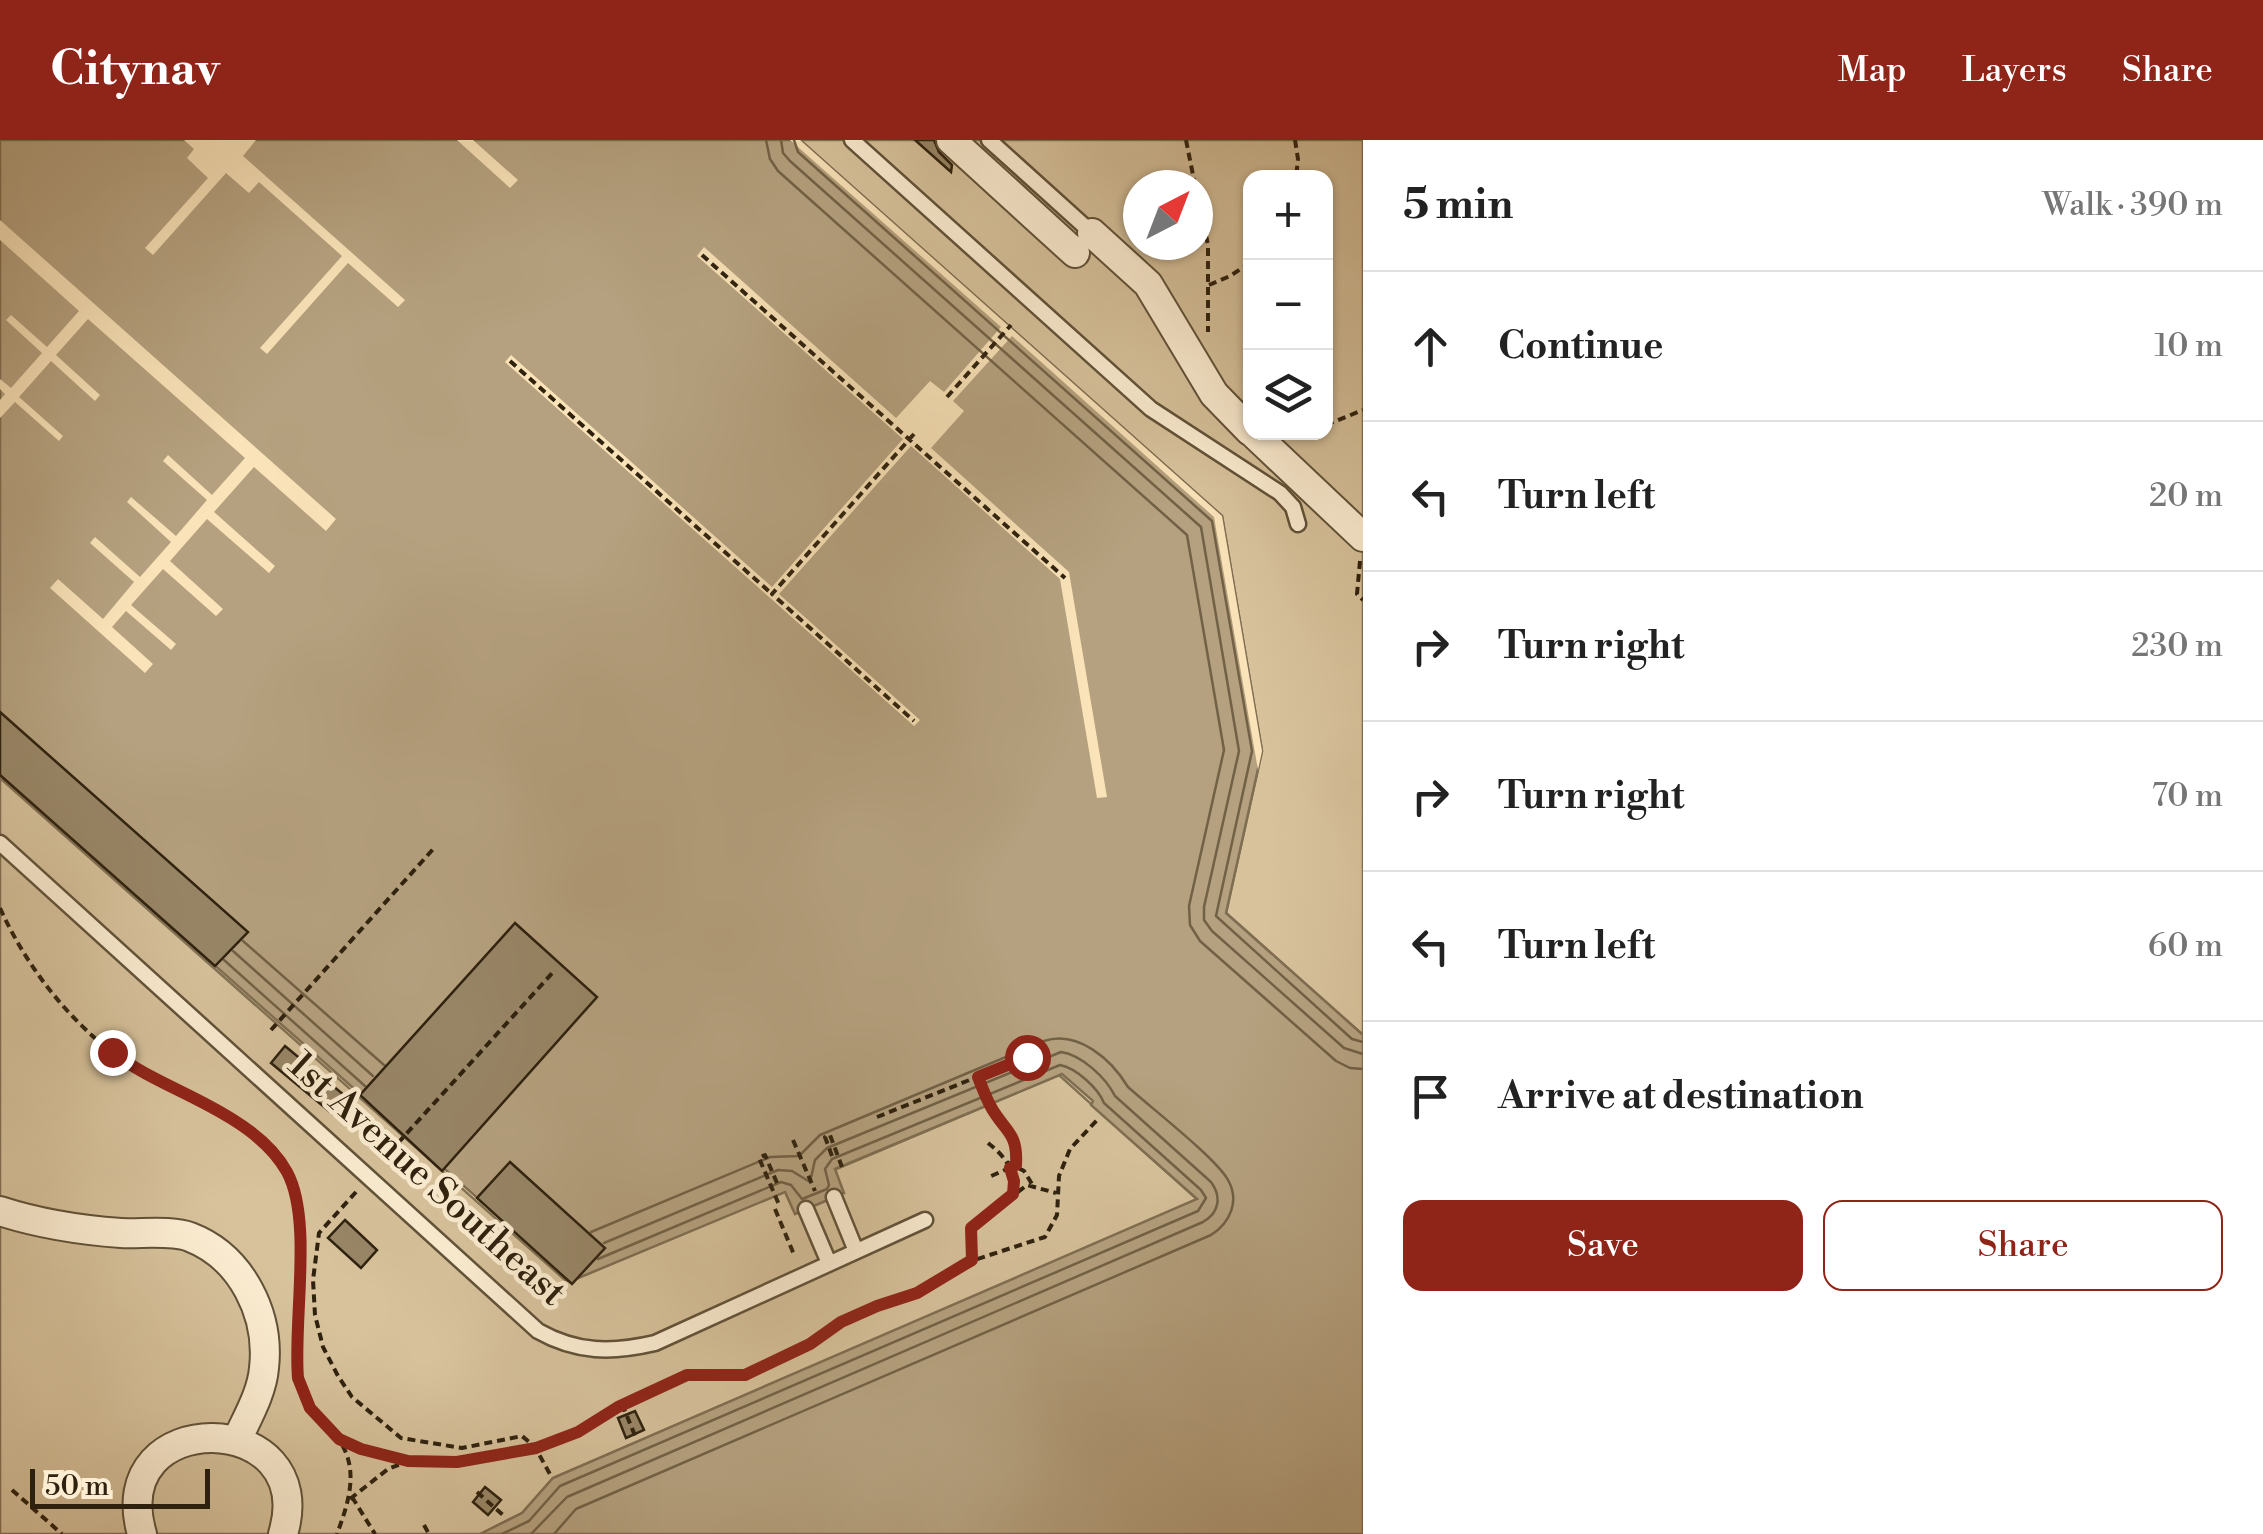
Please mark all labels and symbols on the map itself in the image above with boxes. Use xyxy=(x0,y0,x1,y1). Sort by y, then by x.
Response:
north arrow xyxy=(1123,170,1213,260)
route end xyxy=(90,1030,136,1076)
route start xyxy=(1005,1035,1051,1081)
street label: 1st Avenue Southeast xyxy=(278,1042,576,1316)
scale bar xyxy=(30,1464,210,1508)

